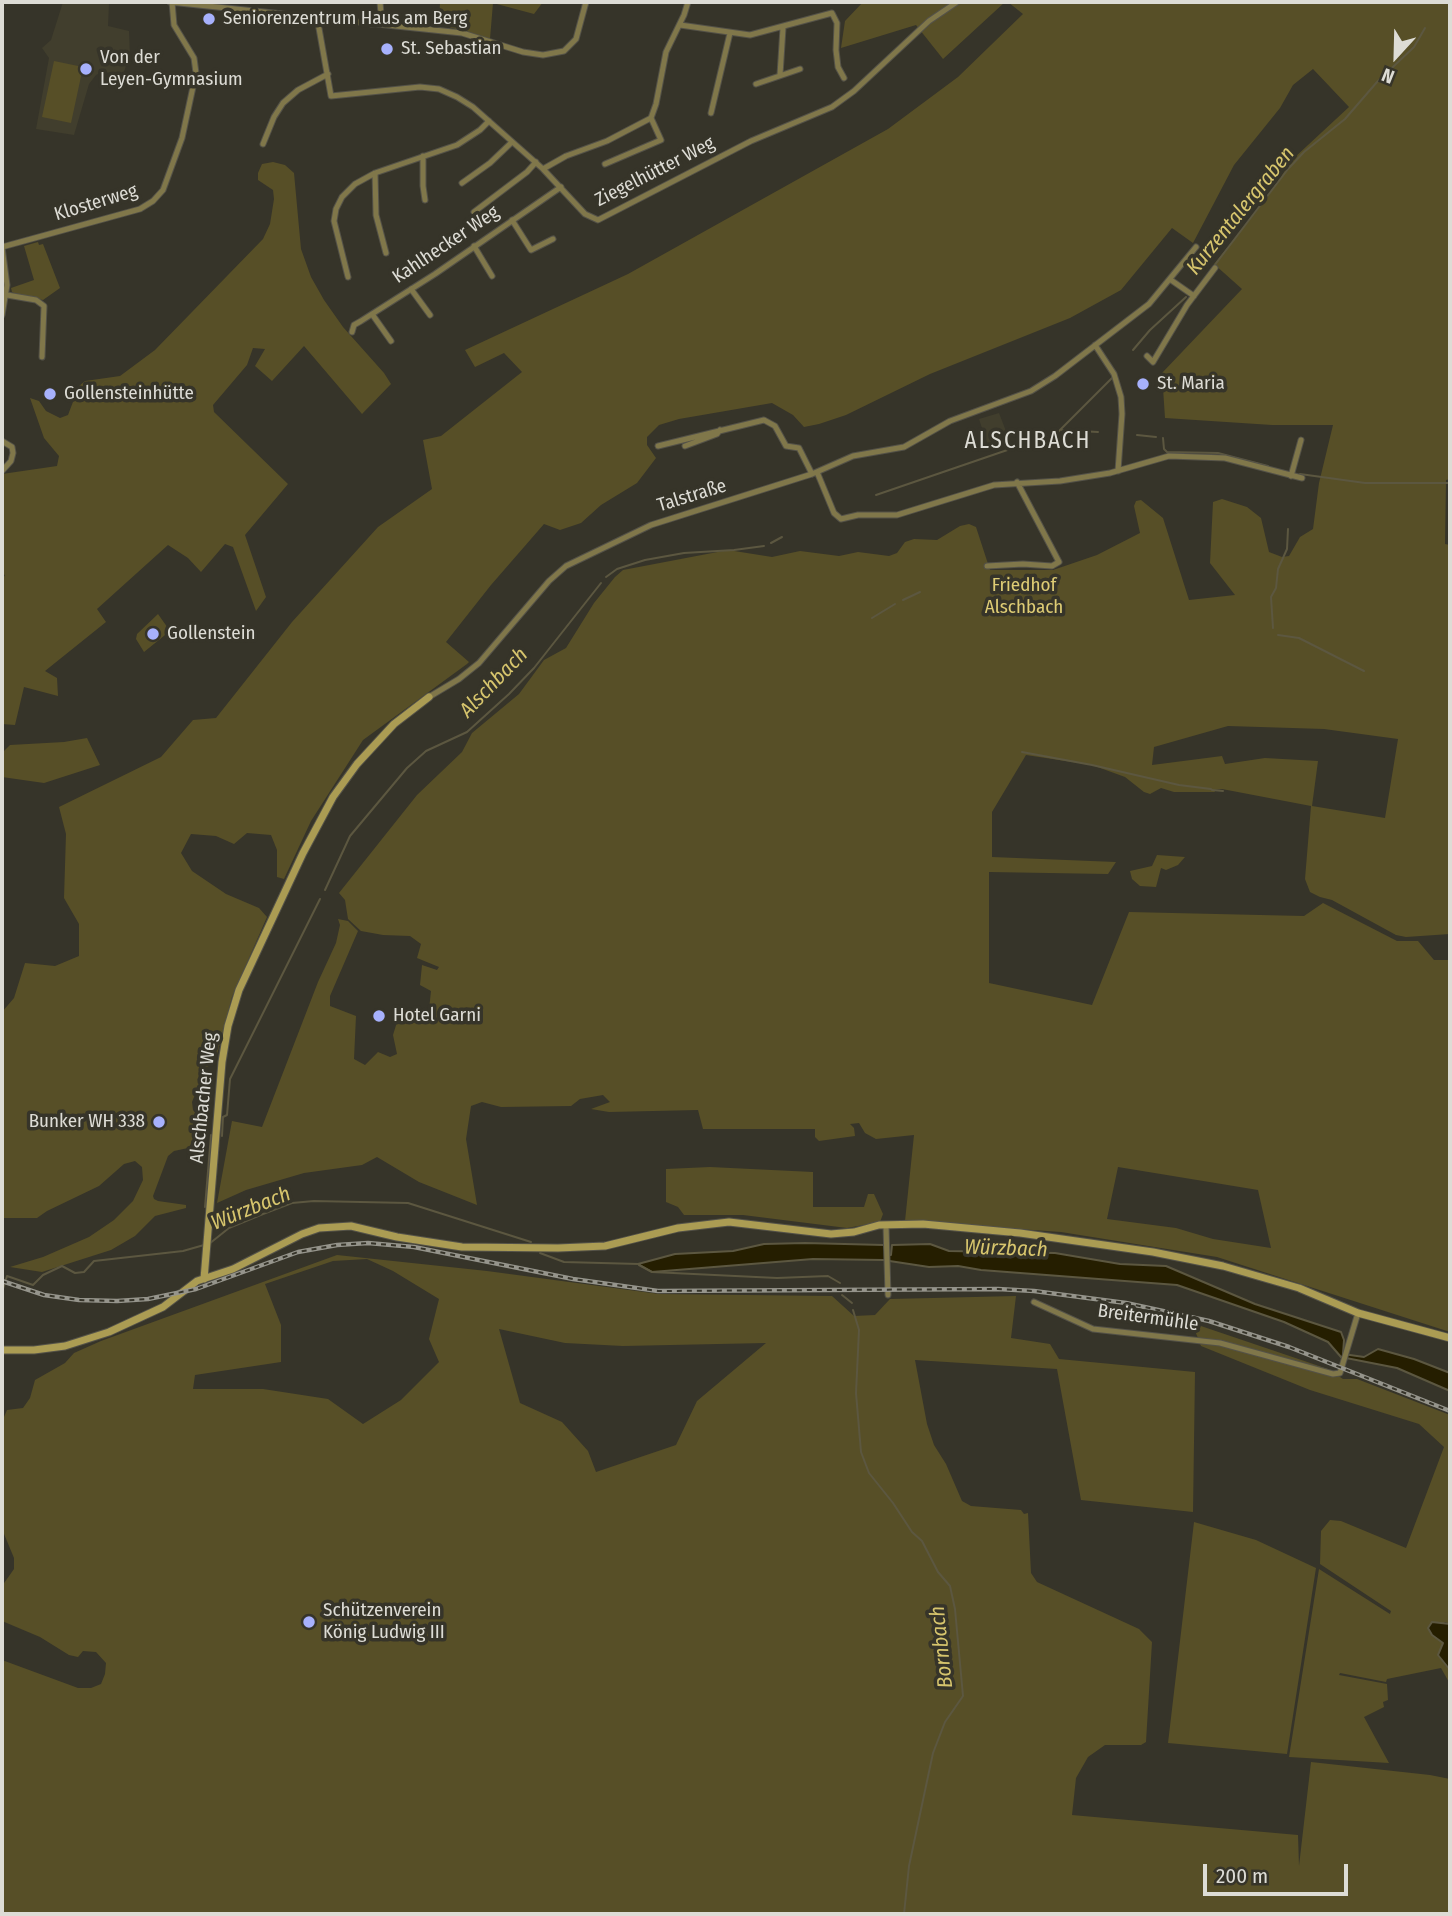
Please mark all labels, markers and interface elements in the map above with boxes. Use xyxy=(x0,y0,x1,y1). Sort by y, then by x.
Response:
place label: Seniorenzentrum Haus am Berg xyxy=(223,8,468,30)
marker: Seniorenzentrum Haus am Berg xyxy=(201,11,217,27)
north arrow xyxy=(1361,21,1431,91)
place label: St. Sebastian xyxy=(401,38,502,60)
marker: St. Sebastian xyxy=(379,41,395,57)
place label: Von der Leyen-Gymnasium xyxy=(100,47,243,91)
marker: Von der Leyen-Gymnasium xyxy=(78,61,94,77)
text: N xyxy=(1378,63,1398,89)
street label: Ziegelhütter Weg xyxy=(591,132,719,212)
water label: Kurzentalergraben xyxy=(1182,142,1300,280)
street label: Klosterweg xyxy=(52,180,140,226)
street label: Kahlhecker Weg xyxy=(389,201,503,289)
place label: St. Maria xyxy=(1157,373,1225,395)
marker: St. Maria xyxy=(1135,376,1151,392)
place label: Gollensteinhütte xyxy=(64,383,194,405)
marker: Gollensteinhütte xyxy=(42,386,58,402)
district label: ALSCHBACH xyxy=(966,428,1090,456)
street label: Talstraße xyxy=(655,475,729,517)
park label: Friedhof Alschbach xyxy=(985,575,1063,619)
place label: Gollenstein xyxy=(167,623,255,645)
marker: Gollenstein xyxy=(145,626,161,642)
water label: Alschbach xyxy=(455,643,533,723)
place label: Hotel Garni xyxy=(393,1005,481,1027)
marker: Hotel Garni xyxy=(371,1008,387,1024)
street label: Alschbacher Weg xyxy=(186,1031,222,1165)
place label: Bunker WH 338 xyxy=(29,1111,145,1133)
marker: Bunker WH 338 xyxy=(151,1114,167,1130)
water label: Würzbach xyxy=(208,1182,294,1236)
water label: Würzbach xyxy=(964,1235,1048,1263)
street label: Breitermühle xyxy=(1096,1300,1200,1336)
place label: Schützenverein König Ludwig III xyxy=(323,1600,445,1644)
water label: Bornbach xyxy=(925,1605,959,1689)
marker: Schützenverein König Ludwig III xyxy=(301,1614,317,1630)
scale bar xyxy=(1207,1850,1352,1894)
text: 200 m xyxy=(1216,1863,1268,1889)

